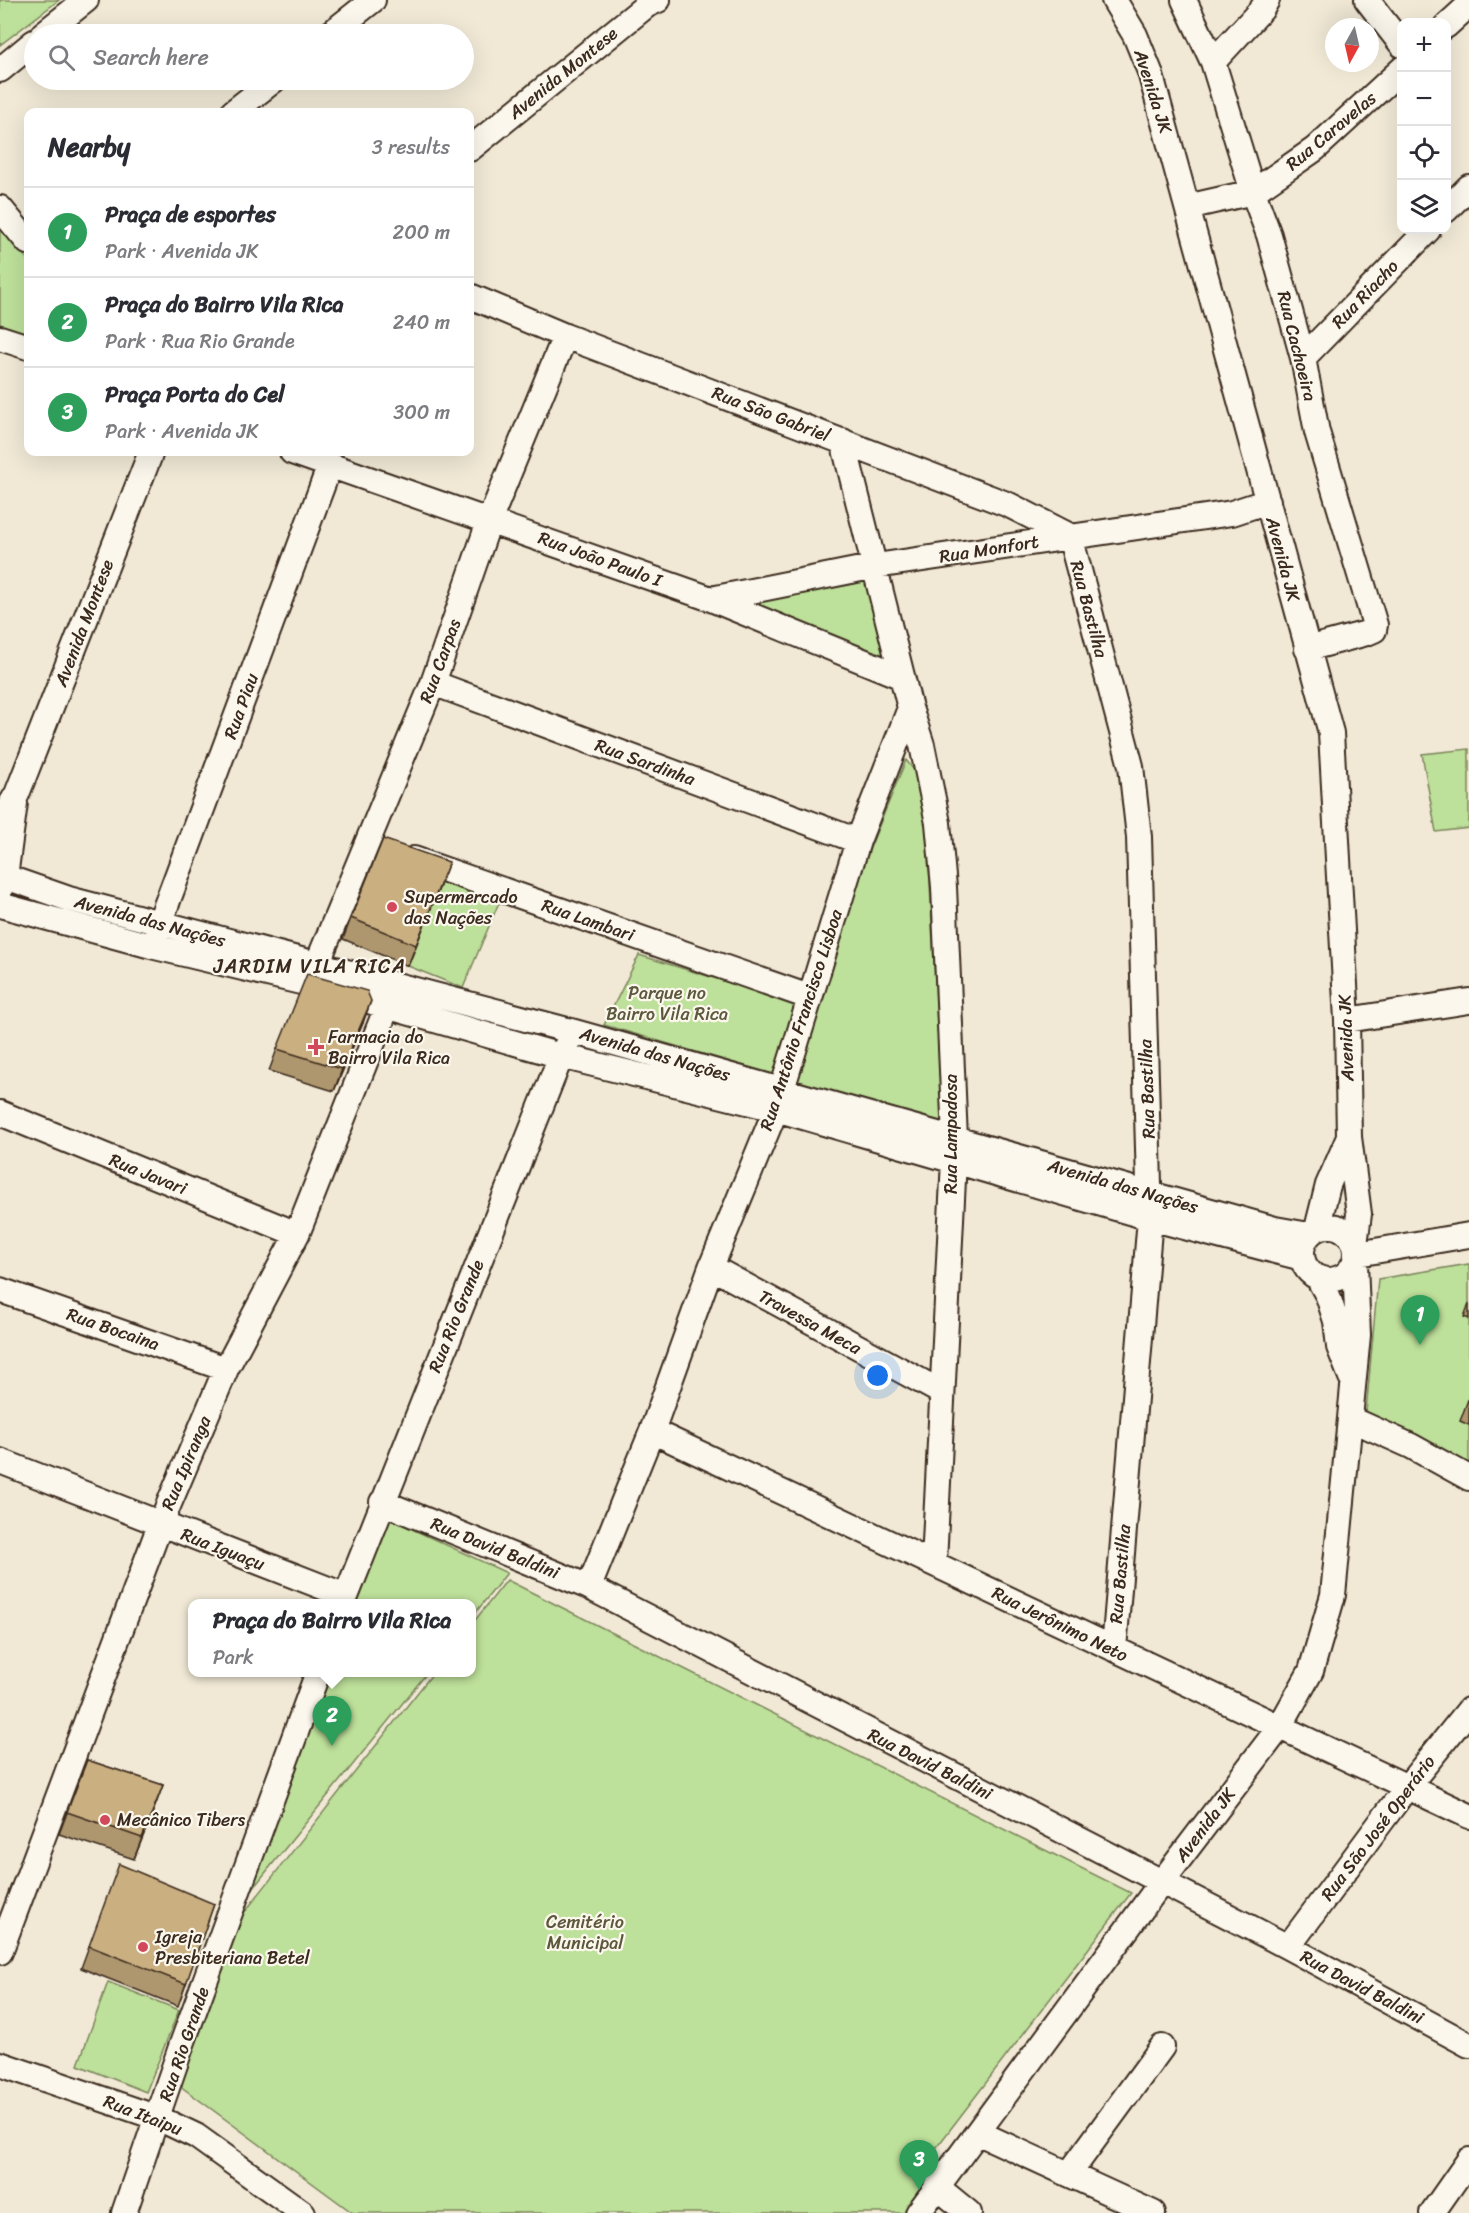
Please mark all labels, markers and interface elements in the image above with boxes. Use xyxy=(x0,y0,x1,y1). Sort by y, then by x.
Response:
street label: Avenida Montese xyxy=(500,18,625,128)
north arrow xyxy=(1325,18,1379,72)
map controls xyxy=(1397,18,1451,234)
button: + xyxy=(1397,18,1451,72)
search box xyxy=(24,24,474,90)
text: Search here xyxy=(93,38,209,77)
icon: search xyxy=(45,41,78,74)
street label: Avenida JK xyxy=(1124,44,1182,138)
button: − xyxy=(1397,72,1451,126)
street label: Rua Caravelas xyxy=(1278,83,1384,179)
text: Nearby xyxy=(48,124,130,170)
button: locate xyxy=(1397,126,1451,180)
text: 3 results xyxy=(372,130,450,165)
button: layers xyxy=(1397,180,1451,234)
text: Praça de esportes xyxy=(105,195,276,234)
text: 1 xyxy=(63,215,72,250)
text: 200 m xyxy=(393,215,450,250)
text: Park · Avenida JK xyxy=(105,234,258,269)
street label: Rua Riacho xyxy=(1323,252,1407,336)
text: Praça do Bairro Vila Rica xyxy=(105,285,344,324)
street label: Rua Cachoeira xyxy=(1268,287,1326,405)
text: 2 xyxy=(62,305,73,340)
text: 240 m xyxy=(393,305,450,340)
text: Park · Rua Rio Grande xyxy=(105,324,295,359)
text: Praça Porta do Cel xyxy=(105,375,284,414)
street label: Rua São Gabriel xyxy=(707,377,836,452)
text: 3 xyxy=(62,395,73,430)
text: 300 m xyxy=(393,395,450,430)
text: Park · Avenida JK xyxy=(105,414,258,449)
street label: Avenida JK xyxy=(1256,512,1310,606)
street label: Rua João Paulo I xyxy=(534,522,668,597)
street label: Rua Monfort xyxy=(937,525,1041,573)
street label: Avenida Montese xyxy=(45,554,123,692)
street label: Rua Bastilha xyxy=(1061,557,1118,662)
street label: Rua Carpas xyxy=(410,614,470,708)
street label: Rua Piau xyxy=(214,668,268,744)
street label: Rua Sardinha xyxy=(590,729,701,795)
place label: Supermercado das Nações xyxy=(404,881,518,934)
street label: Avenida das Nações xyxy=(70,885,230,957)
street label: Rua Lambari xyxy=(537,889,640,951)
marker: Supermercado das Nações xyxy=(385,900,399,914)
street label: Rua Antônio Francisco Lisboa xyxy=(750,904,852,1135)
district label: JARDIM VILA RICA xyxy=(212,949,407,984)
park label: Parque no Bairro Vila Rica xyxy=(606,977,728,1030)
street label: Avenida JK xyxy=(1328,993,1364,1083)
street label: Avenida das Nações xyxy=(575,1017,735,1091)
place label: Farmacia do Bairro Vila Rica xyxy=(328,1021,450,1074)
street label: Rua Bastilha xyxy=(1129,1038,1165,1139)
marker: Farmacia do Bairro Vila Rica xyxy=(309,1040,323,1054)
street label: Rua Lampadosa xyxy=(935,1074,967,1194)
street label: Rua Javari xyxy=(104,1144,193,1204)
street label: Avenida das Nações xyxy=(1043,1149,1203,1223)
street label: Rua Rio Grande xyxy=(419,1254,493,1377)
street label: Travessa Meca xyxy=(752,1280,868,1364)
pin: 1 xyxy=(1400,1296,1440,1345)
street label: Rua Bocaina xyxy=(62,1298,164,1360)
your location xyxy=(863,1361,892,1390)
street label: Rua Ipiranga xyxy=(152,1410,221,1515)
street label: Rua David Baldini xyxy=(426,1508,565,1589)
street label: Rua Iguaçu xyxy=(176,1518,270,1580)
street label: Rua Bastilha xyxy=(1100,1522,1140,1625)
street label: Rua Jerônimo Neto xyxy=(986,1577,1134,1671)
popup xyxy=(188,1599,476,1677)
text: Praça do Bairro Vila Rica xyxy=(213,1601,451,1640)
text: Park xyxy=(213,1640,254,1675)
pin: 2 xyxy=(312,1696,352,1746)
street label: Rua David Baldini xyxy=(862,1719,999,1810)
street label: Rua São José Operário xyxy=(1312,1748,1444,1908)
street label: Avenida JK xyxy=(1166,1780,1244,1870)
place label: Mecânico Tibers xyxy=(117,1804,246,1836)
marker: Mecânico Tibers xyxy=(98,1813,112,1827)
park label: Cemitério Municipal xyxy=(546,1906,624,1959)
place label: Igreja Presbiteriana Betel xyxy=(154,1921,311,1974)
marker: Igreja Presbiteriana Betel xyxy=(136,1940,150,1954)
street label: Rua David Baldini xyxy=(1294,1941,1431,2034)
street label: Rua Rio Grande xyxy=(149,1982,219,2106)
street label: Rua Itaipu xyxy=(99,2085,188,2145)
pin: 3 xyxy=(900,2140,938,2190)

